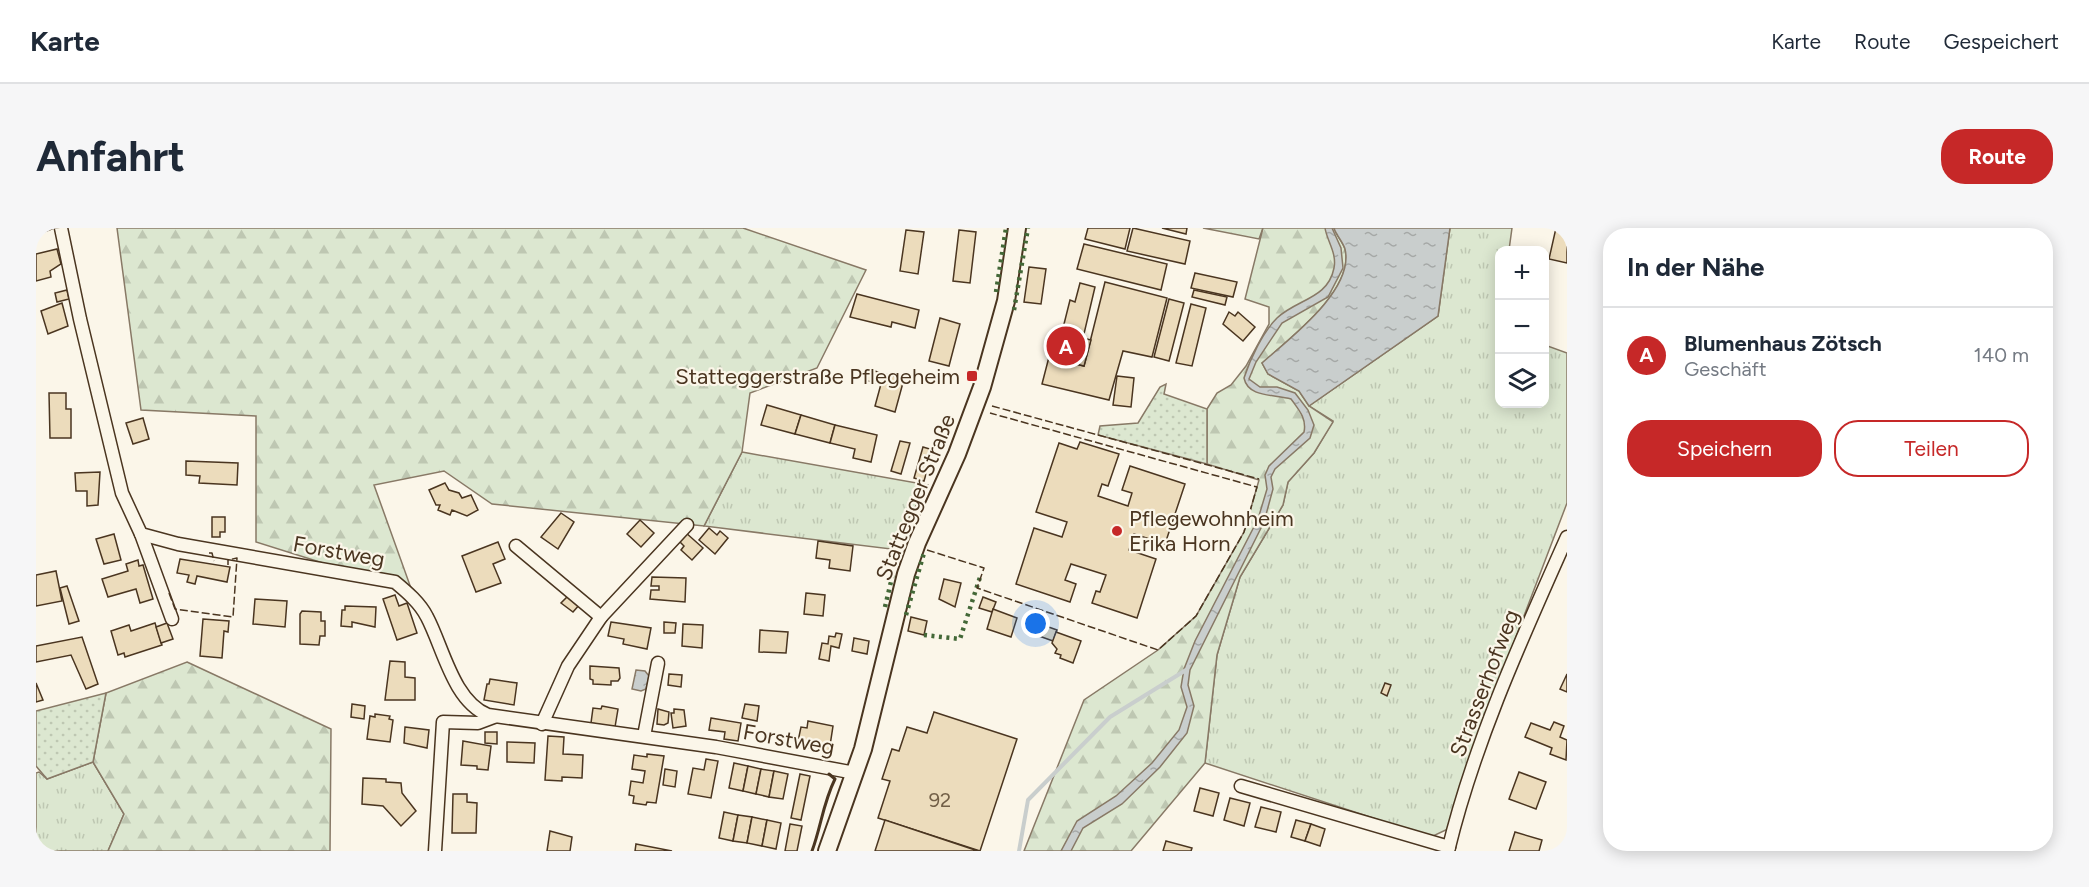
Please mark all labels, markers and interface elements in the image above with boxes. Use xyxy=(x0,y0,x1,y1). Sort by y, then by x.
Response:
text: Karte xyxy=(30,24,100,58)
text: Karte xyxy=(1771,29,1821,54)
text: Route xyxy=(1854,29,1910,54)
text: Gespeichert xyxy=(1943,29,2059,54)
button: Route xyxy=(1941,129,2053,184)
text: Anfahrt xyxy=(36,131,185,182)
map controls xyxy=(1495,246,1549,408)
button: + xyxy=(1495,246,1549,300)
text: In der Nähe xyxy=(1627,251,1764,283)
button: − xyxy=(1495,300,1549,354)
pin: A xyxy=(1046,324,1086,368)
text: Blumenhaus Zötsch xyxy=(1684,330,1882,357)
text: A xyxy=(1639,343,1654,367)
text: 140 m xyxy=(1974,343,2029,367)
button: layers xyxy=(1495,354,1549,408)
text: Geschäft xyxy=(1684,357,1767,381)
place label: Statteggerstraße Pflegeheim xyxy=(675,363,960,390)
marker: Statteggerstraße Pflegeheim xyxy=(965,369,979,383)
street label: Stattegger Straße xyxy=(870,410,961,584)
button: Speichern xyxy=(1627,420,1822,477)
button: Teilen xyxy=(1834,420,2029,477)
place label: Pflegewohnheim Erika Horn xyxy=(1129,505,1294,557)
marker: Pflegewohnheim Erika Horn xyxy=(1110,524,1124,538)
street label: Forstweg xyxy=(291,530,387,573)
street label: Strasserhofweg xyxy=(1444,606,1525,761)
your location xyxy=(1021,609,1050,638)
street label: Forstweg xyxy=(741,718,837,761)
house number: 92 xyxy=(929,788,951,812)

